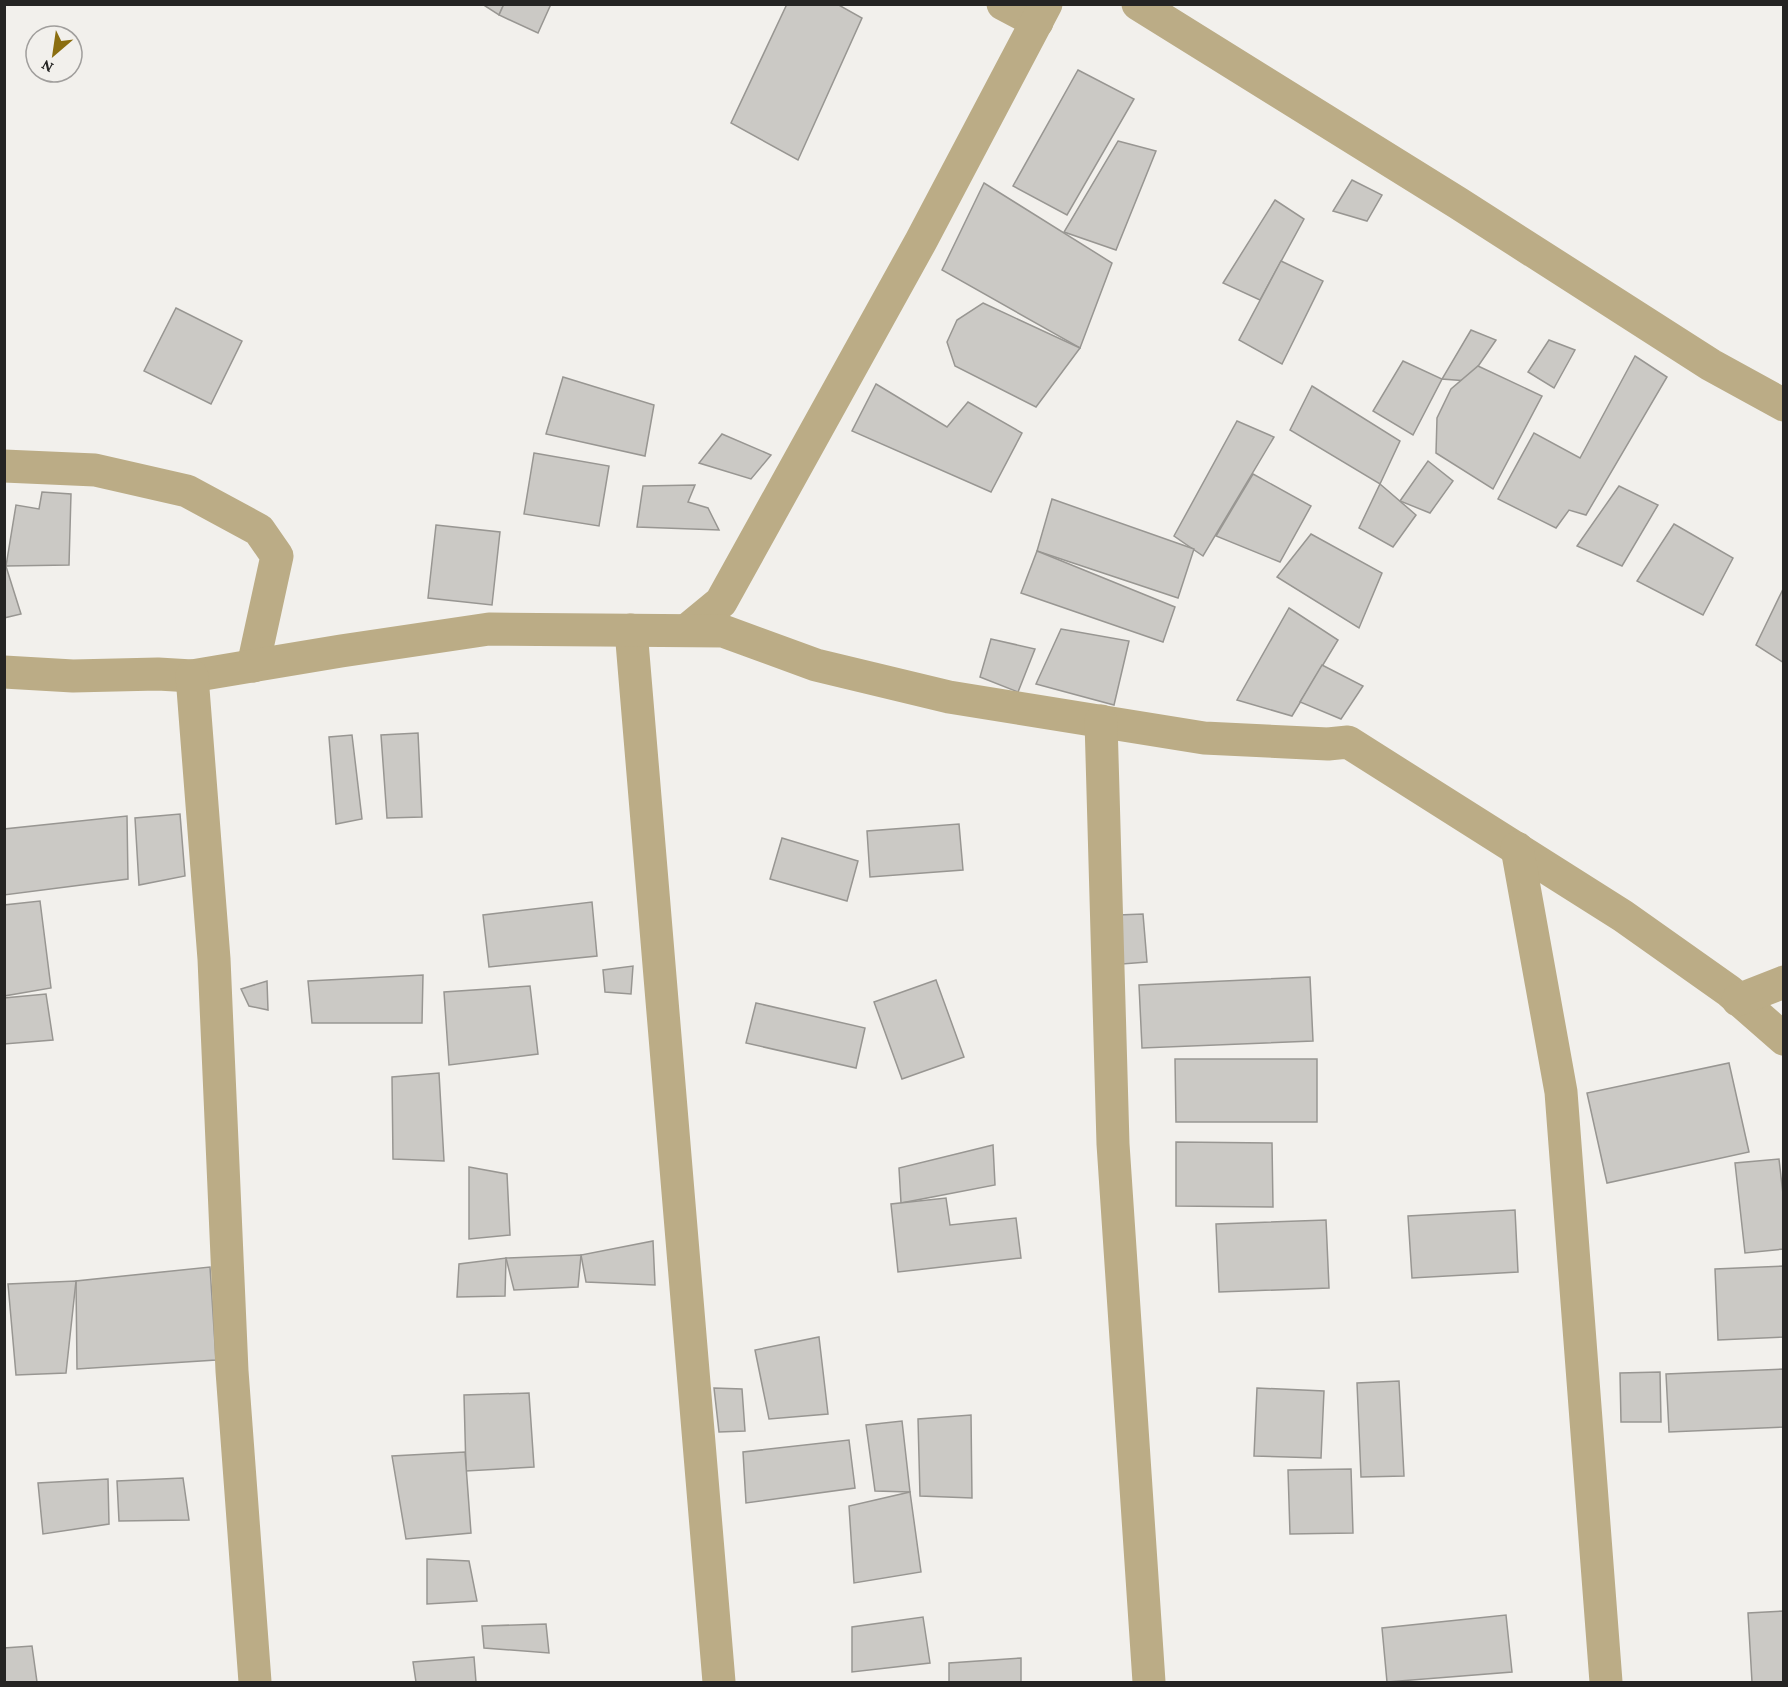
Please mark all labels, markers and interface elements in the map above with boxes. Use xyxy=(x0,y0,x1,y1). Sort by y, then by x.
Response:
north arrow xyxy=(24,24,84,84)
text: N xyxy=(38,57,56,77)

